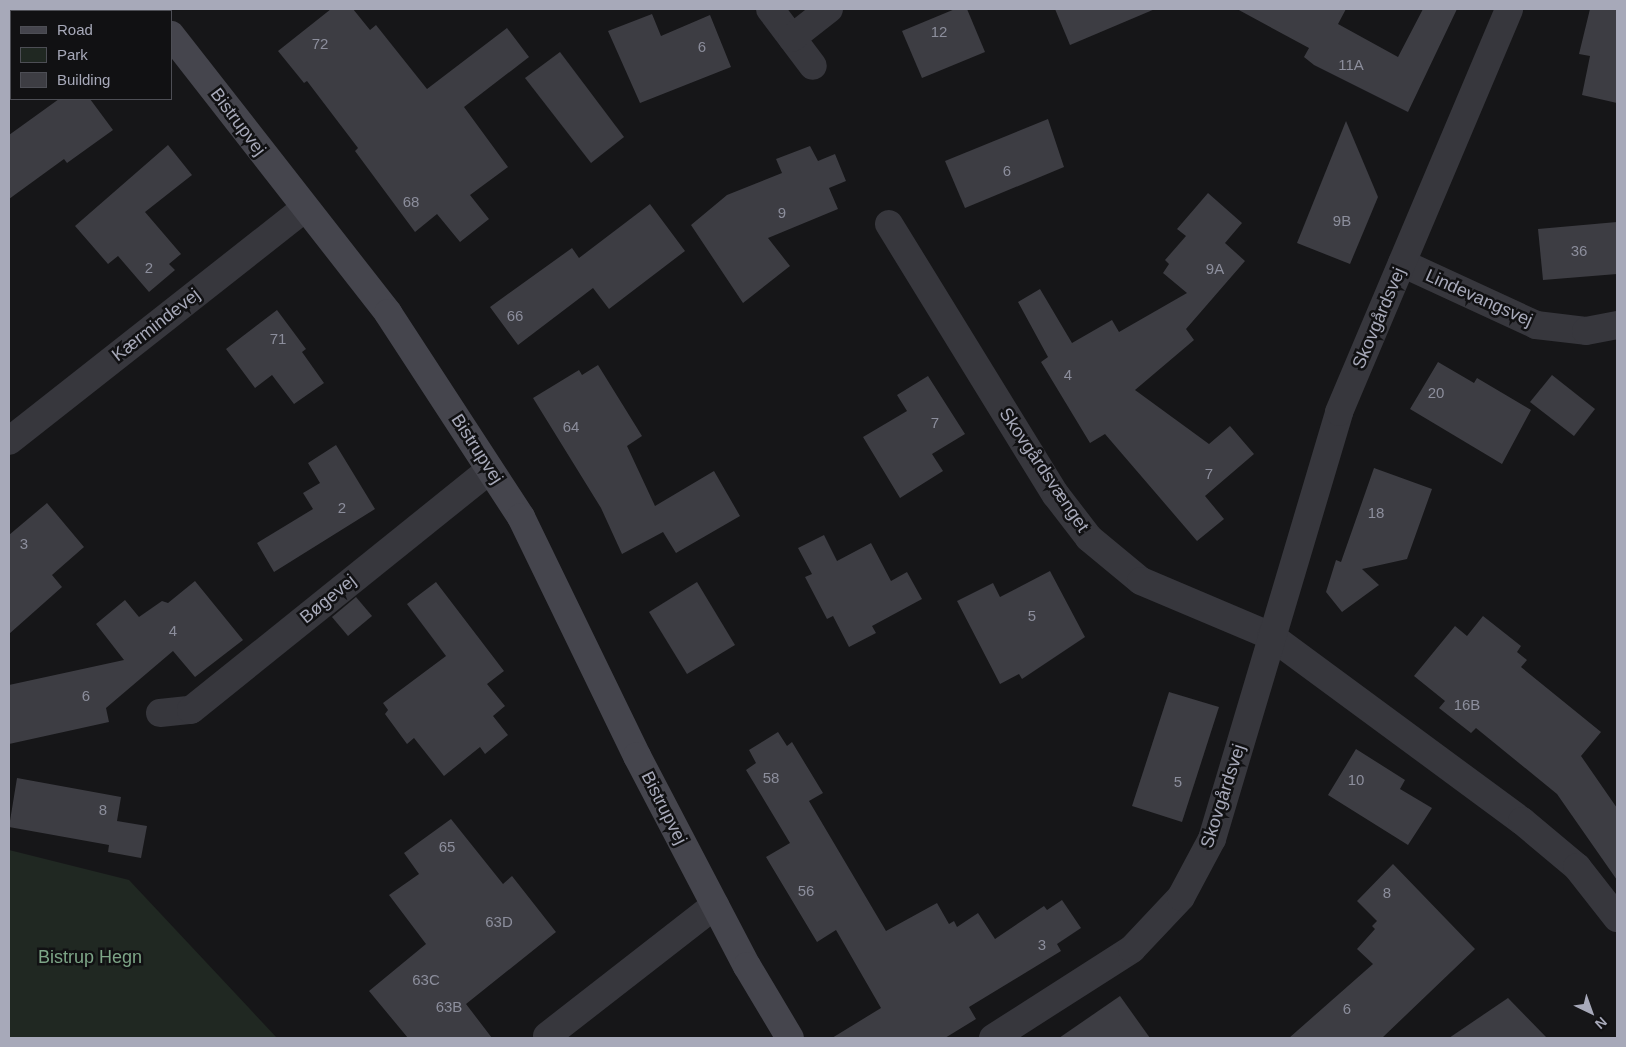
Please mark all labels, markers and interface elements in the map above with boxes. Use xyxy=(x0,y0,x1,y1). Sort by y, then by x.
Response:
legend xyxy=(10,10,172,100)
text: Road xyxy=(57,21,93,38)
house number: 12 xyxy=(931,23,947,41)
house number: 72 xyxy=(312,35,328,53)
house number: 6 xyxy=(698,38,706,56)
text: Park xyxy=(57,46,88,63)
house number: 11A xyxy=(1338,56,1364,74)
text: Building xyxy=(57,71,110,88)
street label: Bistrupvej xyxy=(206,84,270,160)
house number: 6 xyxy=(1003,162,1011,180)
house number: 68 xyxy=(403,193,419,211)
house number: 9 xyxy=(778,204,786,222)
house number: 9B xyxy=(1333,212,1351,230)
house number: 36 xyxy=(1571,242,1587,260)
house number: 2 xyxy=(145,259,153,277)
house number: 9A xyxy=(1206,260,1224,278)
street label: Skovgårdsvej xyxy=(1348,264,1410,372)
street label: Lindevangsvej xyxy=(1422,265,1536,331)
street label: Kærmindevej xyxy=(108,284,204,366)
house number: 66 xyxy=(507,307,523,325)
house number: 71 xyxy=(270,330,286,348)
house number: 4 xyxy=(1064,366,1072,384)
house number: 20 xyxy=(1428,384,1444,402)
street label: Skovgårdsvænget xyxy=(994,404,1094,536)
street label: Bistrupvej xyxy=(446,410,508,488)
house number: 7 xyxy=(931,414,939,432)
house number: 64 xyxy=(563,418,579,436)
house number: 7 xyxy=(1205,465,1213,483)
house number: 2 xyxy=(338,499,346,517)
house number: 18 xyxy=(1368,504,1384,522)
house number: 3 xyxy=(20,535,28,553)
street label: Bøgevej xyxy=(296,570,360,628)
house number: 5 xyxy=(1028,607,1036,625)
house number: 4 xyxy=(169,622,177,640)
house number: 6 xyxy=(82,687,90,705)
house number: 16B xyxy=(1454,696,1480,714)
street label: Skovgårdsvej xyxy=(1196,741,1250,851)
street label: Bistrupvej xyxy=(636,768,692,848)
house number: 58 xyxy=(763,769,779,787)
house number: 10 xyxy=(1348,771,1364,789)
house number: 5 xyxy=(1174,773,1182,791)
house number: 8 xyxy=(99,801,107,819)
house number: 65 xyxy=(439,838,455,856)
house number: 56 xyxy=(798,882,814,900)
house number: 8 xyxy=(1383,884,1391,902)
house number: 63D xyxy=(485,913,513,931)
house number: 3 xyxy=(1038,936,1046,954)
park label: Bistrup Hegn xyxy=(38,946,142,968)
house number: 63C xyxy=(412,971,440,989)
north arrow xyxy=(1566,987,1616,1037)
house number: 63B xyxy=(436,998,462,1016)
house number: 6 xyxy=(1343,1000,1351,1018)
text: N xyxy=(1592,1014,1610,1032)

